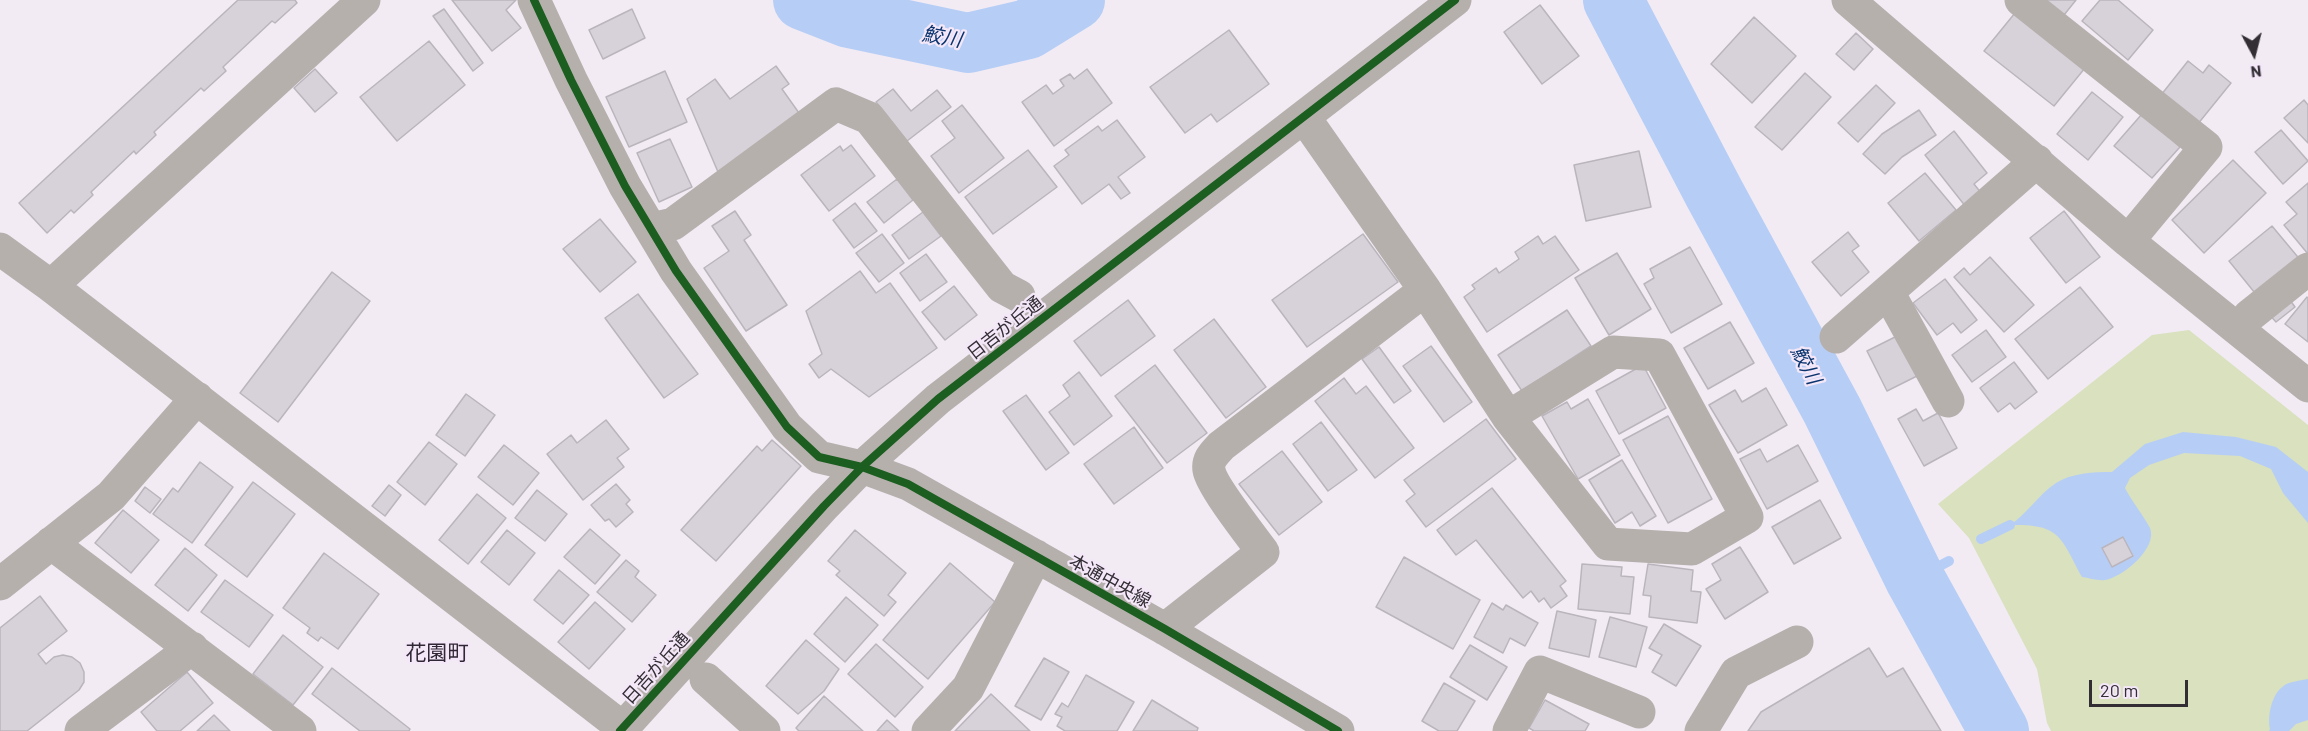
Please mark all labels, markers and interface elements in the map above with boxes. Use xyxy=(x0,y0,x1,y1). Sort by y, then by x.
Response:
water label: 鮫川 xyxy=(920,22,964,52)
north arrow xyxy=(2224,24,2284,84)
text: N xyxy=(2250,62,2263,82)
street label: 日吉が丘通 xyxy=(963,292,1047,364)
water label: 鮫川 xyxy=(1786,342,1826,388)
street label: 本通中央線 xyxy=(1065,550,1155,612)
street label: 日吉が丘通 xyxy=(618,627,694,709)
district label: 花園町 xyxy=(406,640,468,666)
scale bar xyxy=(2092,668,2191,706)
text: 20 m xyxy=(2100,679,2138,701)

